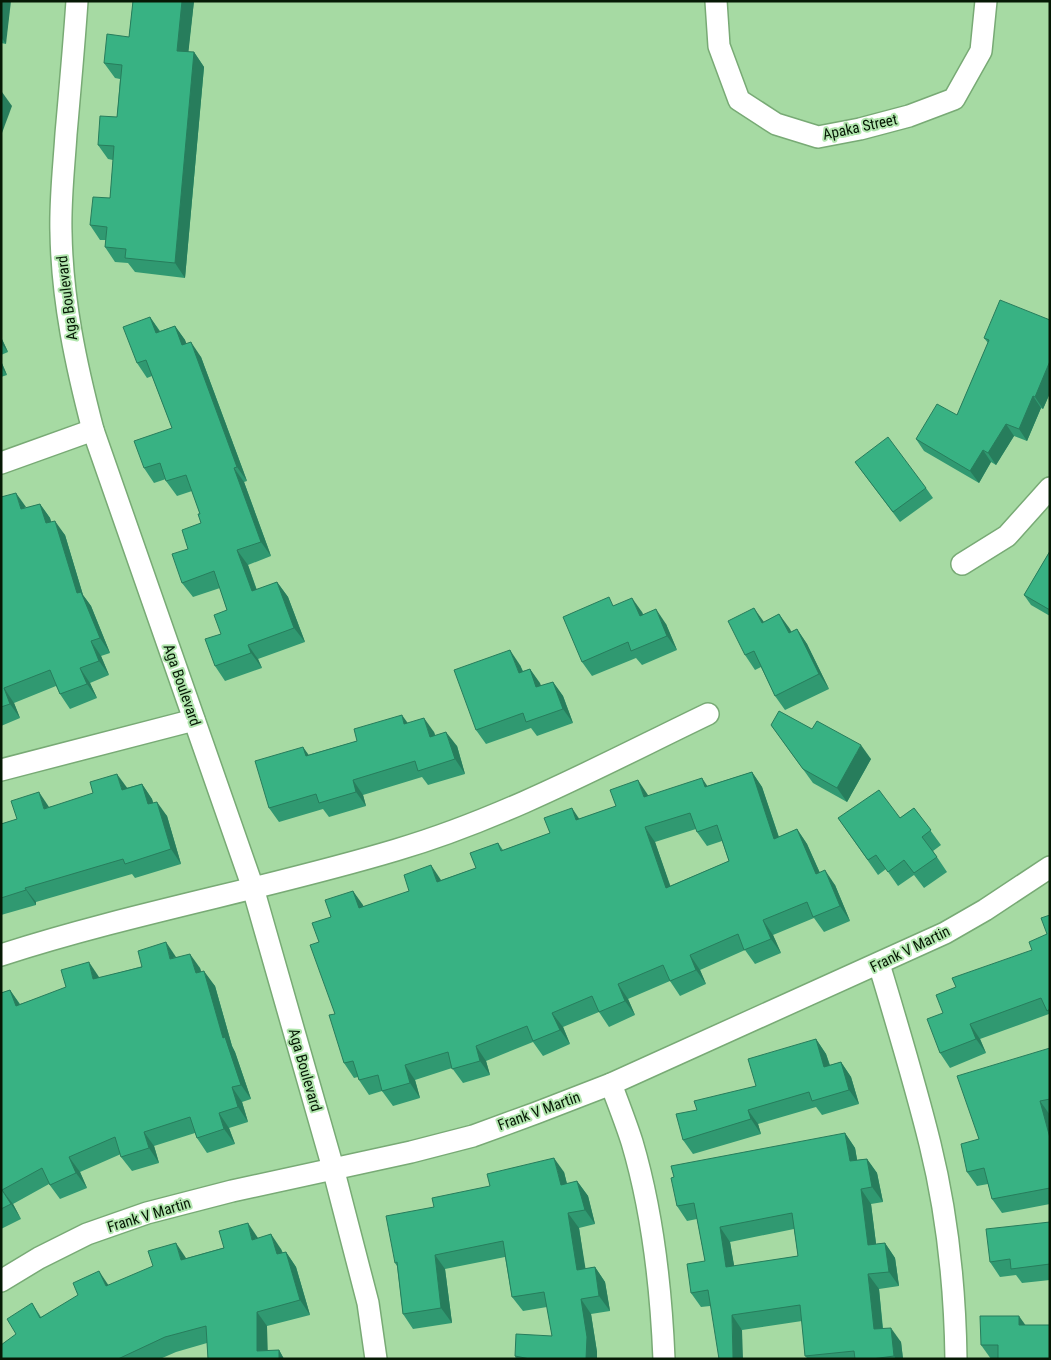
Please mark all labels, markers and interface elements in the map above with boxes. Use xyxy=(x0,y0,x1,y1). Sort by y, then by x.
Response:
street label: Apaka Street xyxy=(821,110,899,144)
street label: Aga Boulevard xyxy=(53,255,81,341)
street label: Aga Boulevard xyxy=(160,642,204,728)
street label: Frank V Martin xyxy=(867,922,953,976)
street label: Aga Boulevard xyxy=(285,1026,325,1114)
street label: Frank V Martin xyxy=(495,1088,583,1134)
street label: Frank V Martin xyxy=(105,1194,193,1236)

